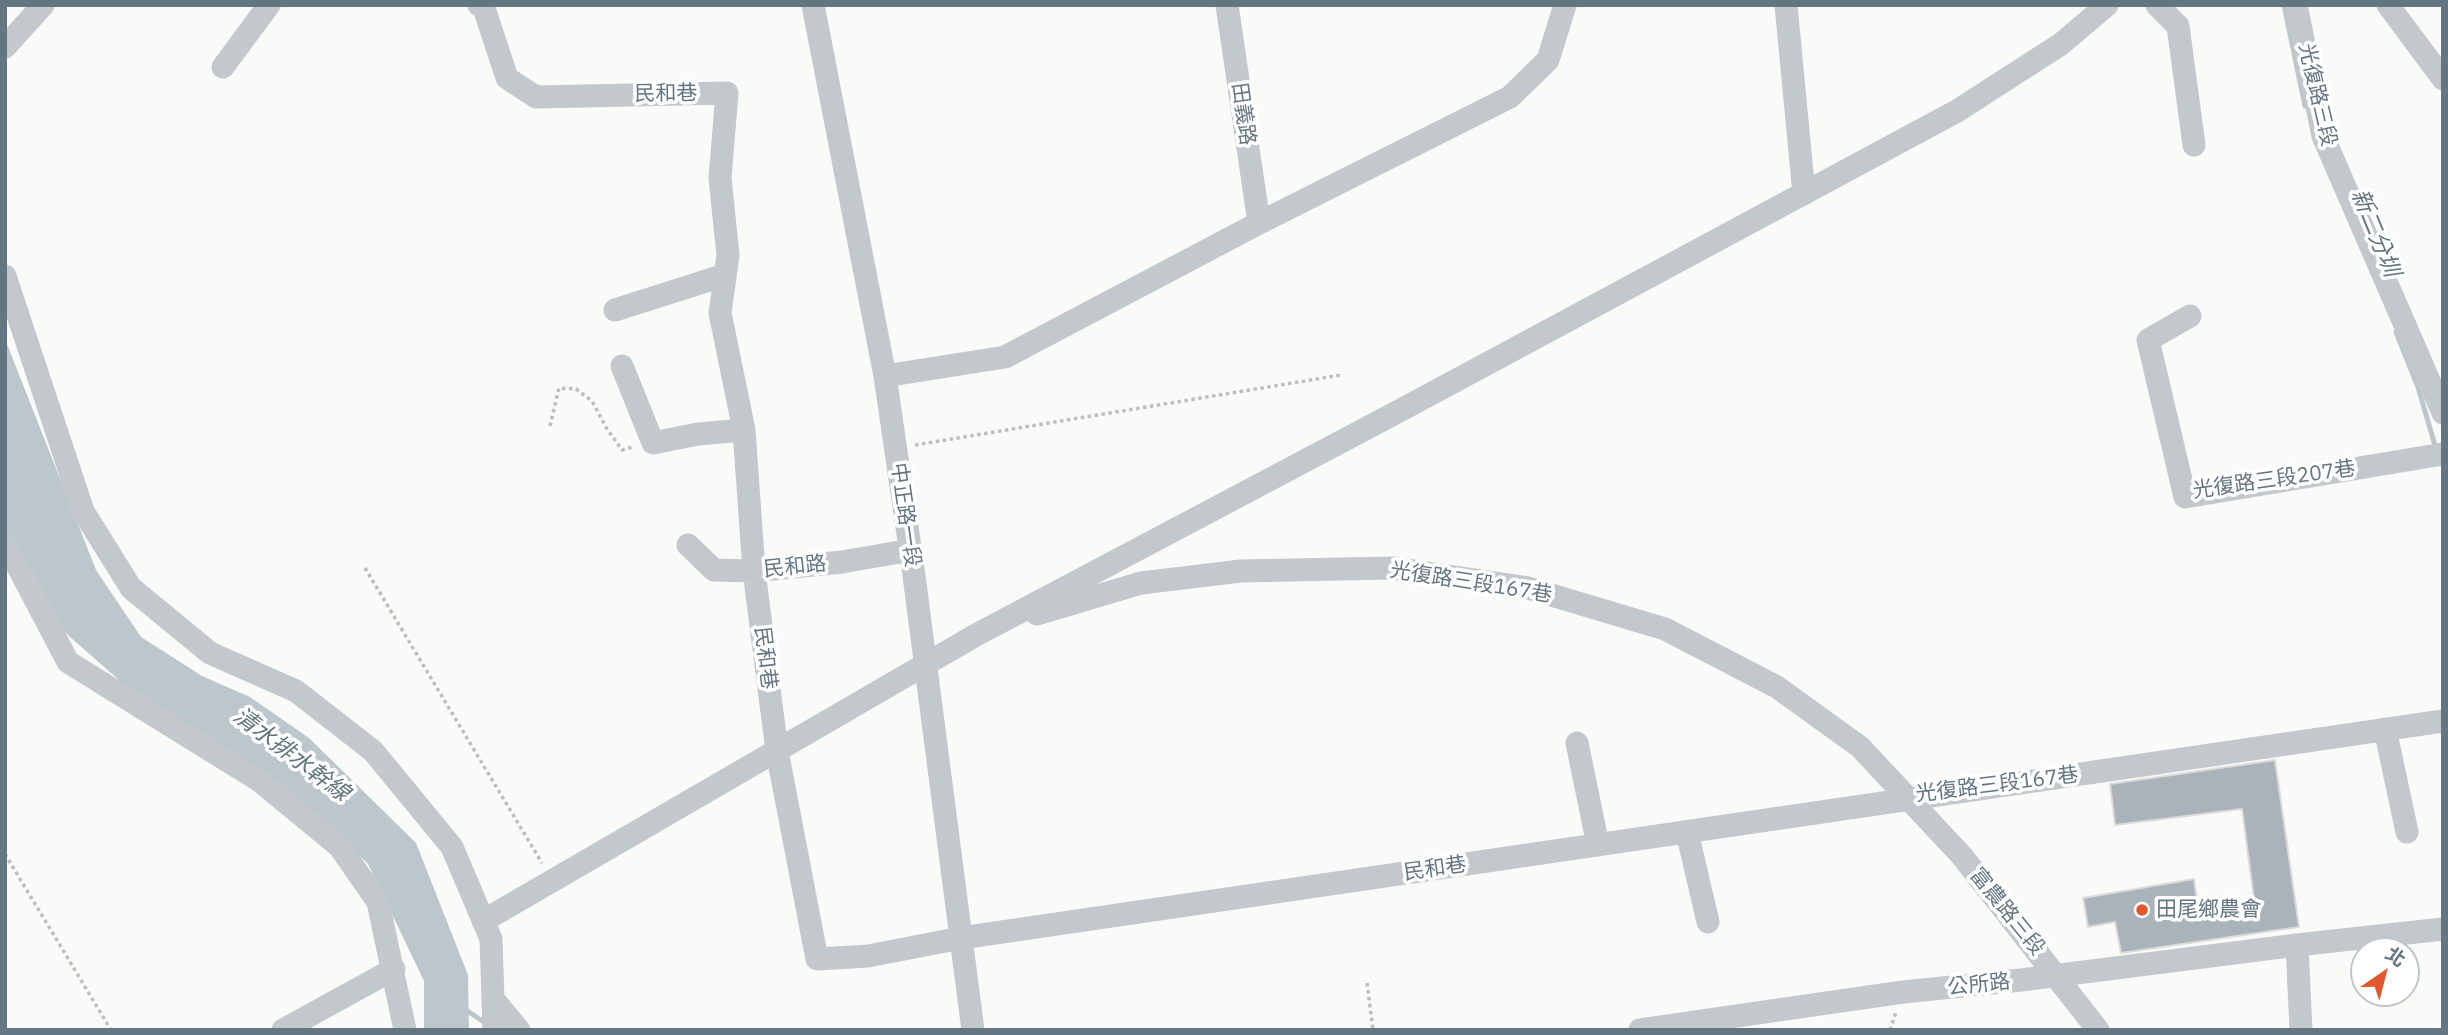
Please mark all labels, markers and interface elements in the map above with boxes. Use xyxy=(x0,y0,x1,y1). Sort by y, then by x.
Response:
street label: 光復路三段 xyxy=(2293,41,2341,149)
street label: 民和巷 xyxy=(634,81,698,107)
street label: 田義路 xyxy=(1226,81,1260,147)
water label: 新二分圳 xyxy=(2345,185,2405,281)
street label: 光復路三段207巷 xyxy=(2191,456,2357,504)
street label: 中正路一段 xyxy=(885,461,925,569)
street label: 民和路 xyxy=(762,551,828,583)
street label: 光復路三段167巷 xyxy=(1388,558,1554,608)
street label: 民和巷 xyxy=(749,625,781,691)
water label: 清水排水幹線 xyxy=(228,702,354,808)
street label: 光復路三段167巷 xyxy=(1914,763,2080,807)
street label: 民和巷 xyxy=(1402,852,1468,886)
street label: 富農路三段 xyxy=(1964,863,2050,961)
place label: 田尾鄉農會 xyxy=(2156,897,2261,923)
marker: 田尾鄉農會 xyxy=(2134,902,2150,918)
north arrow xyxy=(2350,937,2420,1007)
text: 北 xyxy=(2381,941,2411,972)
street label: 公所路 xyxy=(1946,969,2012,1001)

